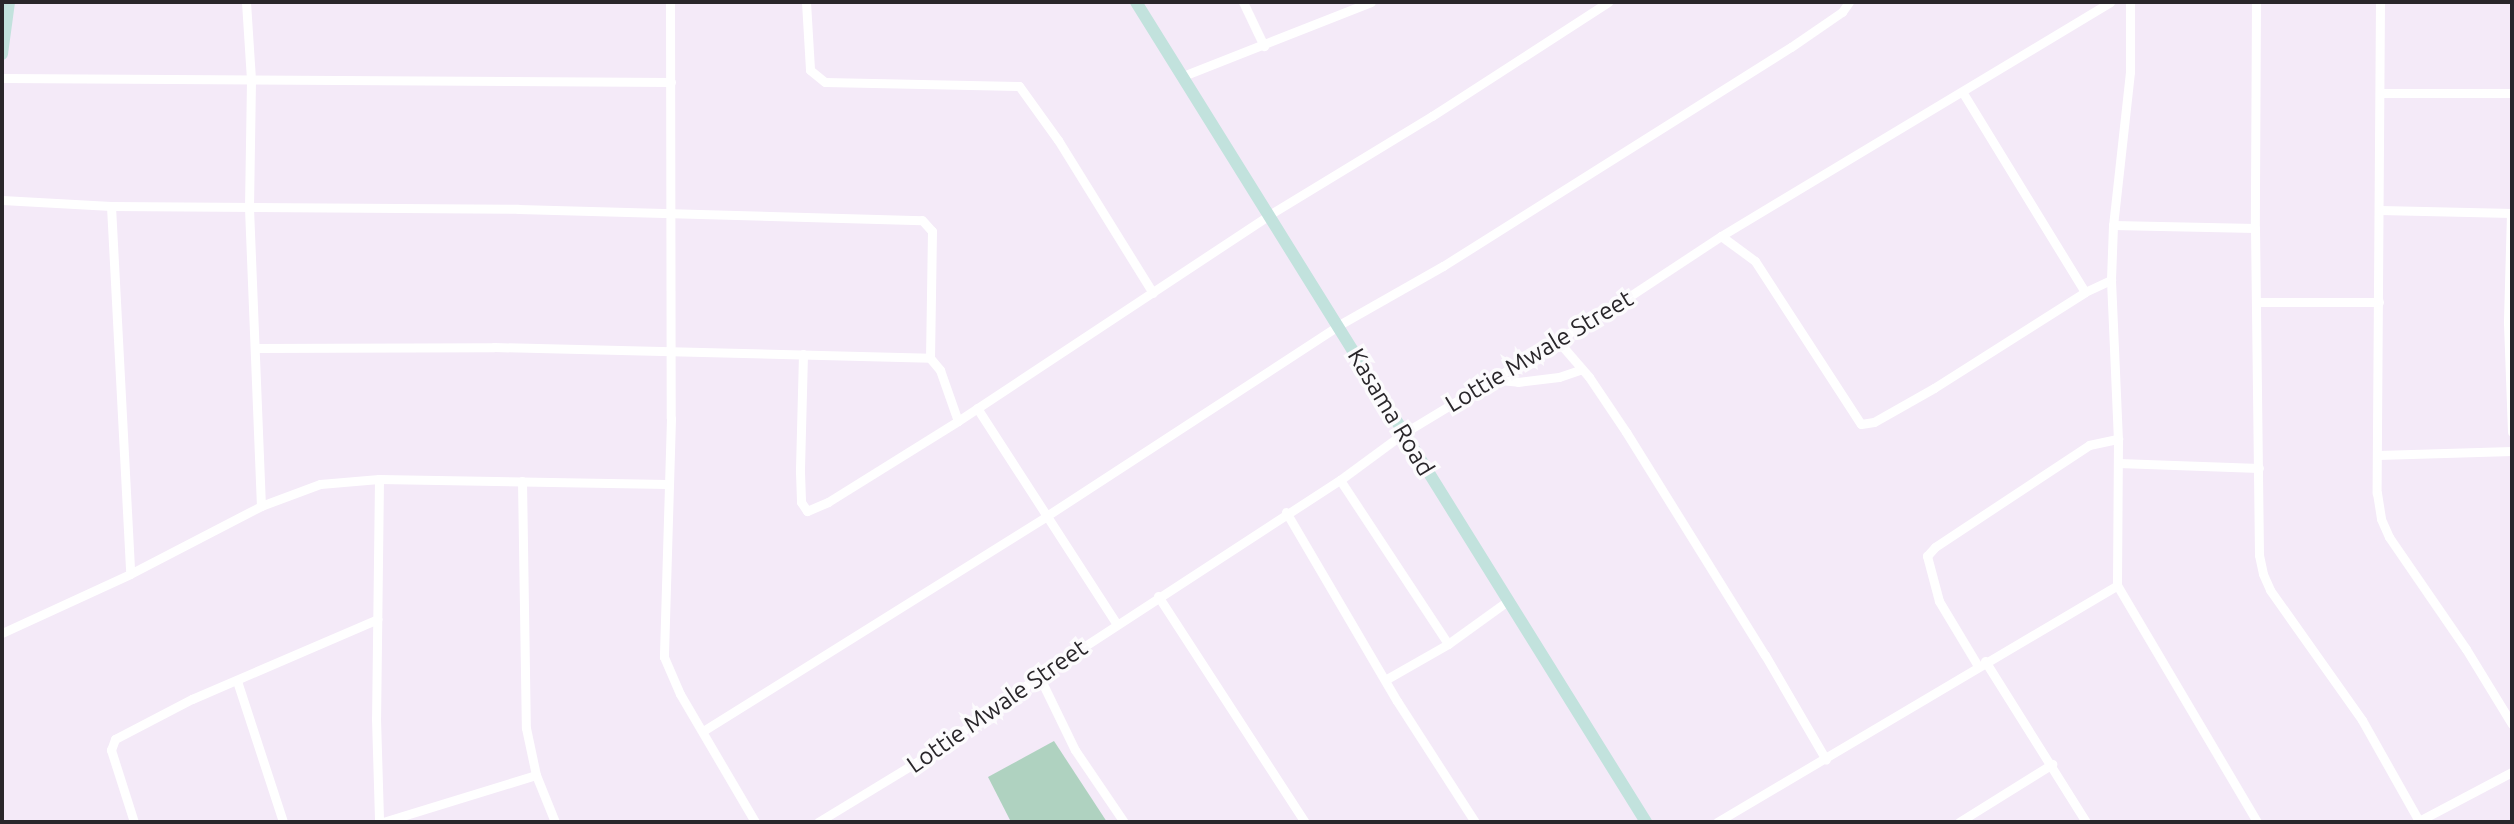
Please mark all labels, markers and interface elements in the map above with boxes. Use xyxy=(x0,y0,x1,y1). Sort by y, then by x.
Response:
street label: Lottie Mwale Street xyxy=(1440,284,1638,418)
street label: Kasama Road xyxy=(1342,343,1440,481)
street label: Lottie Mwale Street xyxy=(901,633,1093,779)

